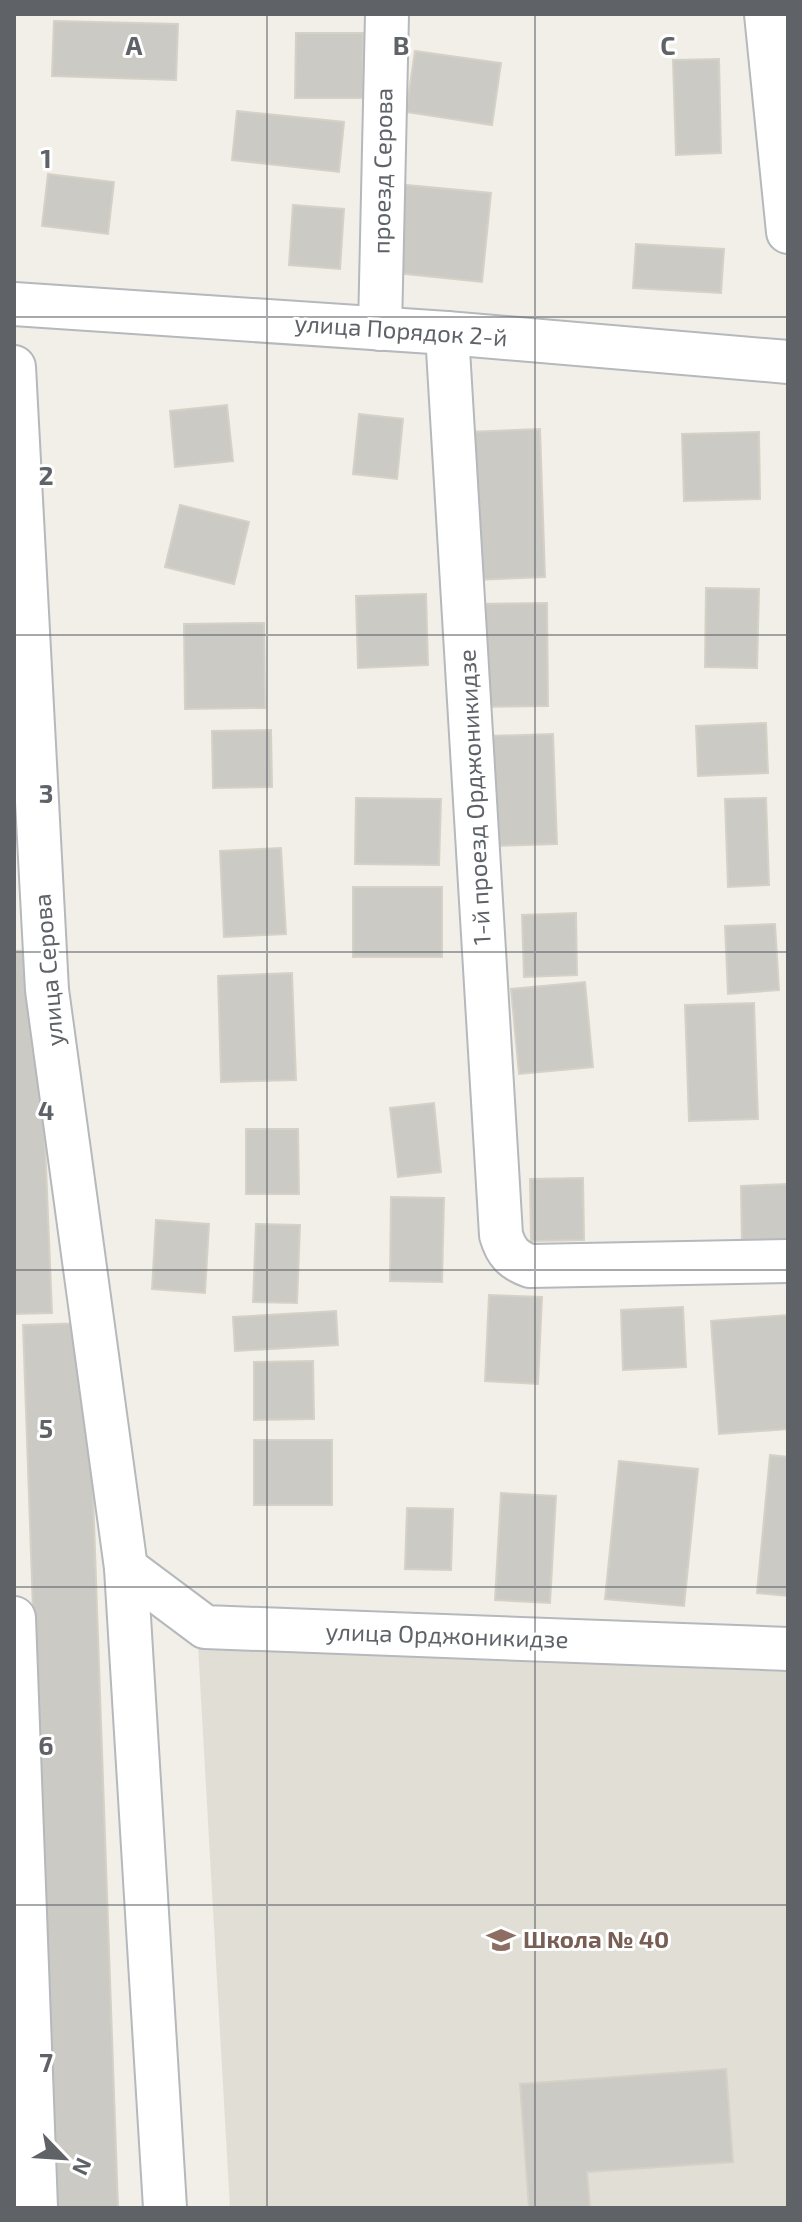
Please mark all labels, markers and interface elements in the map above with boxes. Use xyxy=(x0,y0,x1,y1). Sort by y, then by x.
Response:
text: A xyxy=(126,29,143,60)
text: B xyxy=(393,29,409,60)
text: C xyxy=(660,29,676,60)
street label: проезд Серова xyxy=(366,88,397,254)
text: 1 xyxy=(40,142,52,173)
street label: улица Порядок 2-й xyxy=(294,308,509,352)
text: 2 xyxy=(38,459,54,490)
street label: 1-й проезд Орджоникидзе xyxy=(451,648,496,946)
text: 3 xyxy=(39,777,53,808)
street label: улица Серова xyxy=(26,893,70,1048)
text: 4 xyxy=(38,1094,54,1125)
text: 5 xyxy=(39,1412,53,1443)
street label: улица Орджоникидзе xyxy=(325,1616,569,1654)
text: 6 xyxy=(38,1729,54,1760)
place label: Школа № 40 xyxy=(523,1924,669,1953)
school or university icon: Школа № 40 xyxy=(486,1925,516,1955)
text: 7 xyxy=(39,2046,53,2077)
north arrow xyxy=(24,2118,104,2198)
text: N xyxy=(68,2154,98,2180)

